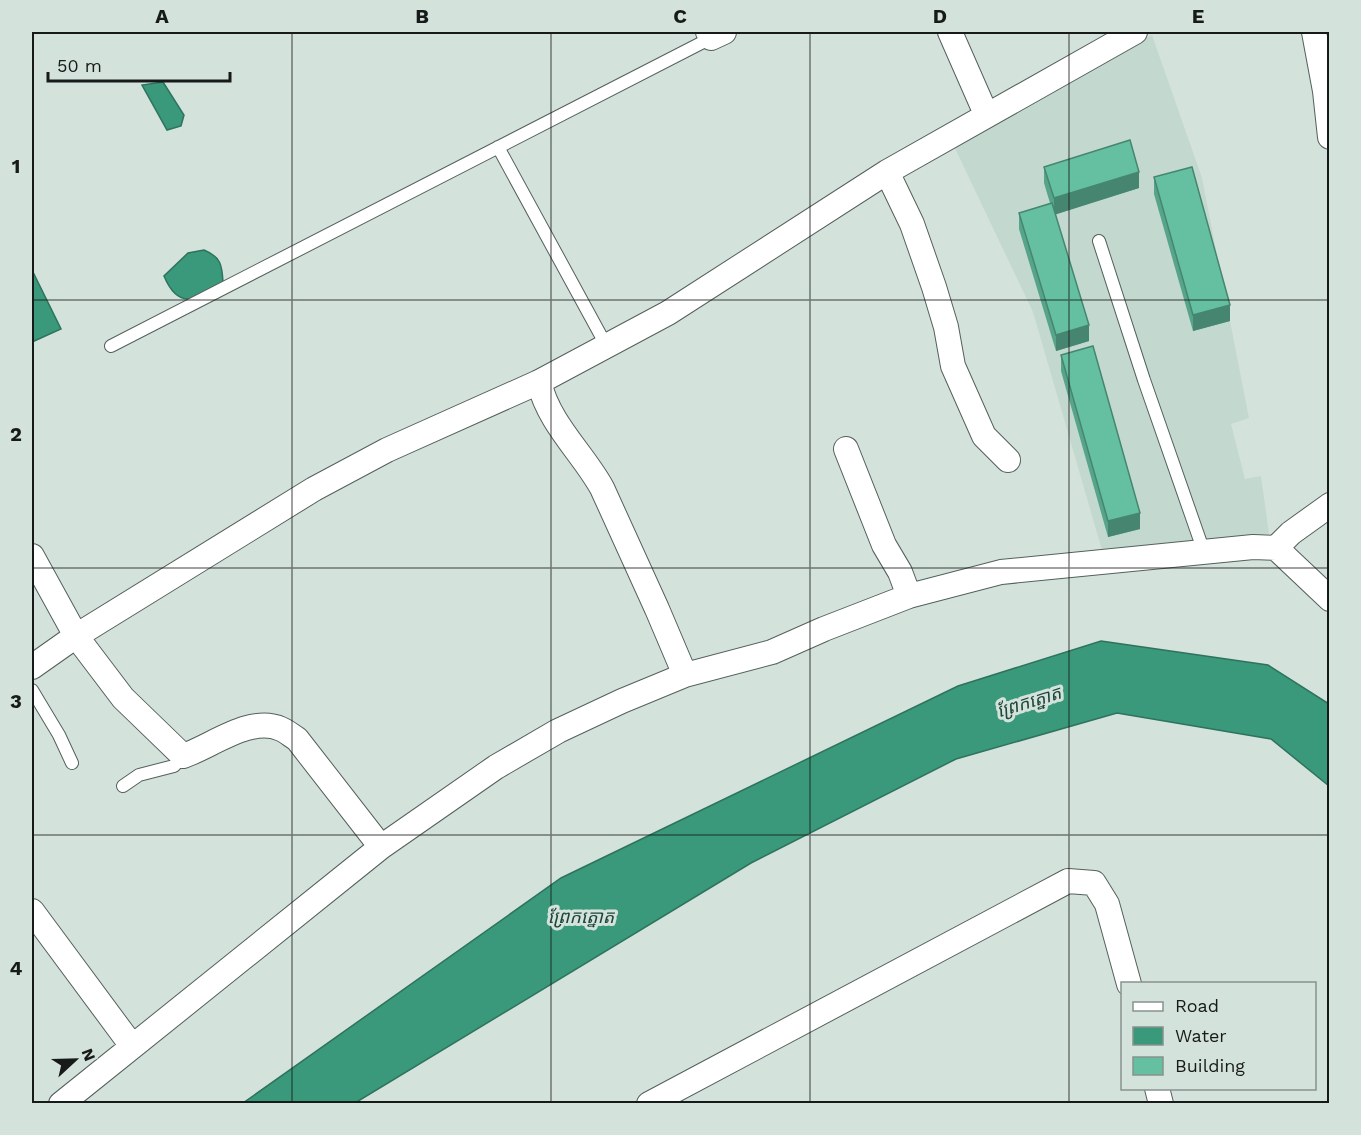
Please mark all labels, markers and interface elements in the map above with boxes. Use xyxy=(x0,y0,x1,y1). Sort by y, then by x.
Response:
text: A xyxy=(155,4,169,28)
text: B xyxy=(415,4,429,28)
text: C xyxy=(673,4,687,28)
text: D xyxy=(933,4,947,28)
text: E xyxy=(1192,4,1204,28)
scale bar xyxy=(48,45,230,83)
text: 50 m xyxy=(57,55,102,76)
text: 1 xyxy=(12,154,20,178)
text: 2 xyxy=(10,422,22,446)
water label: ព្រែកត្នោត xyxy=(994,681,1066,723)
text: 3 xyxy=(10,689,22,713)
water label: ព្រែកត្នោត xyxy=(548,906,616,928)
text: 4 xyxy=(10,956,23,980)
legend xyxy=(1121,982,1316,1090)
text: Road xyxy=(1175,995,1219,1016)
text: Water xyxy=(1175,1025,1227,1046)
north arrow xyxy=(45,1030,105,1090)
text: N xyxy=(77,1046,99,1064)
text: Building xyxy=(1175,1055,1245,1076)

